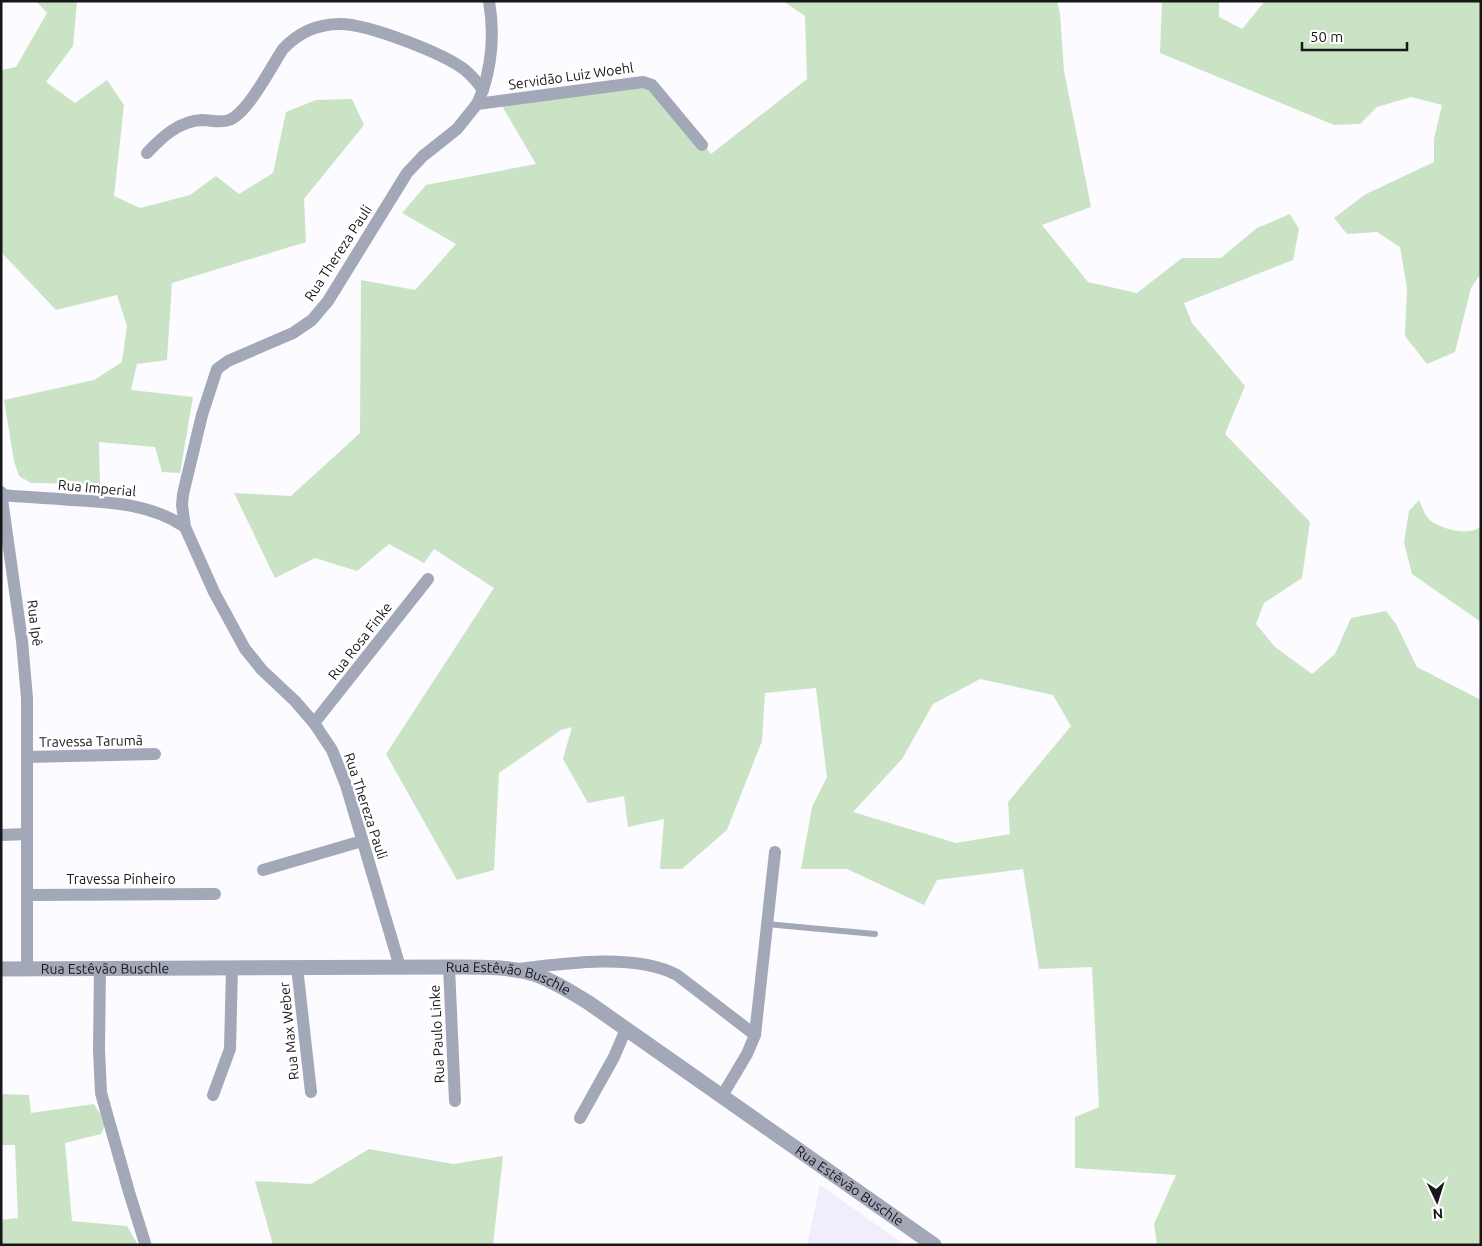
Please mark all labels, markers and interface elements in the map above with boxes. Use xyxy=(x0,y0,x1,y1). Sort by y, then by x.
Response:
scale bar xyxy=(1302,20,1407,52)
text: 50 m xyxy=(1310,28,1343,45)
street label: Servidão Luiz Woehl xyxy=(507,59,635,93)
street label: Rua Thereza Pauli xyxy=(301,202,375,304)
street label: Rua Imperial xyxy=(57,477,137,499)
street label: Rua Ipê xyxy=(24,599,46,647)
street label: Rua Rosa Finke xyxy=(325,599,395,683)
street label: Travessa Tarumã xyxy=(39,732,143,750)
street label: Rua Thereza Pauli xyxy=(341,751,391,861)
street label: Travessa Pinheiro xyxy=(66,871,176,887)
street label: Rua Estêvão Buschle xyxy=(446,959,574,998)
street label: Rua Estêvão Buschle xyxy=(41,960,169,977)
street label: Rua Max Weber xyxy=(276,981,302,1081)
street label: Rua Paulo Linke xyxy=(426,984,448,1084)
street label: Rua Estêvão Buschle xyxy=(792,1142,907,1229)
north arrow xyxy=(1412,1176,1462,1226)
text: N xyxy=(1432,1206,1444,1222)

